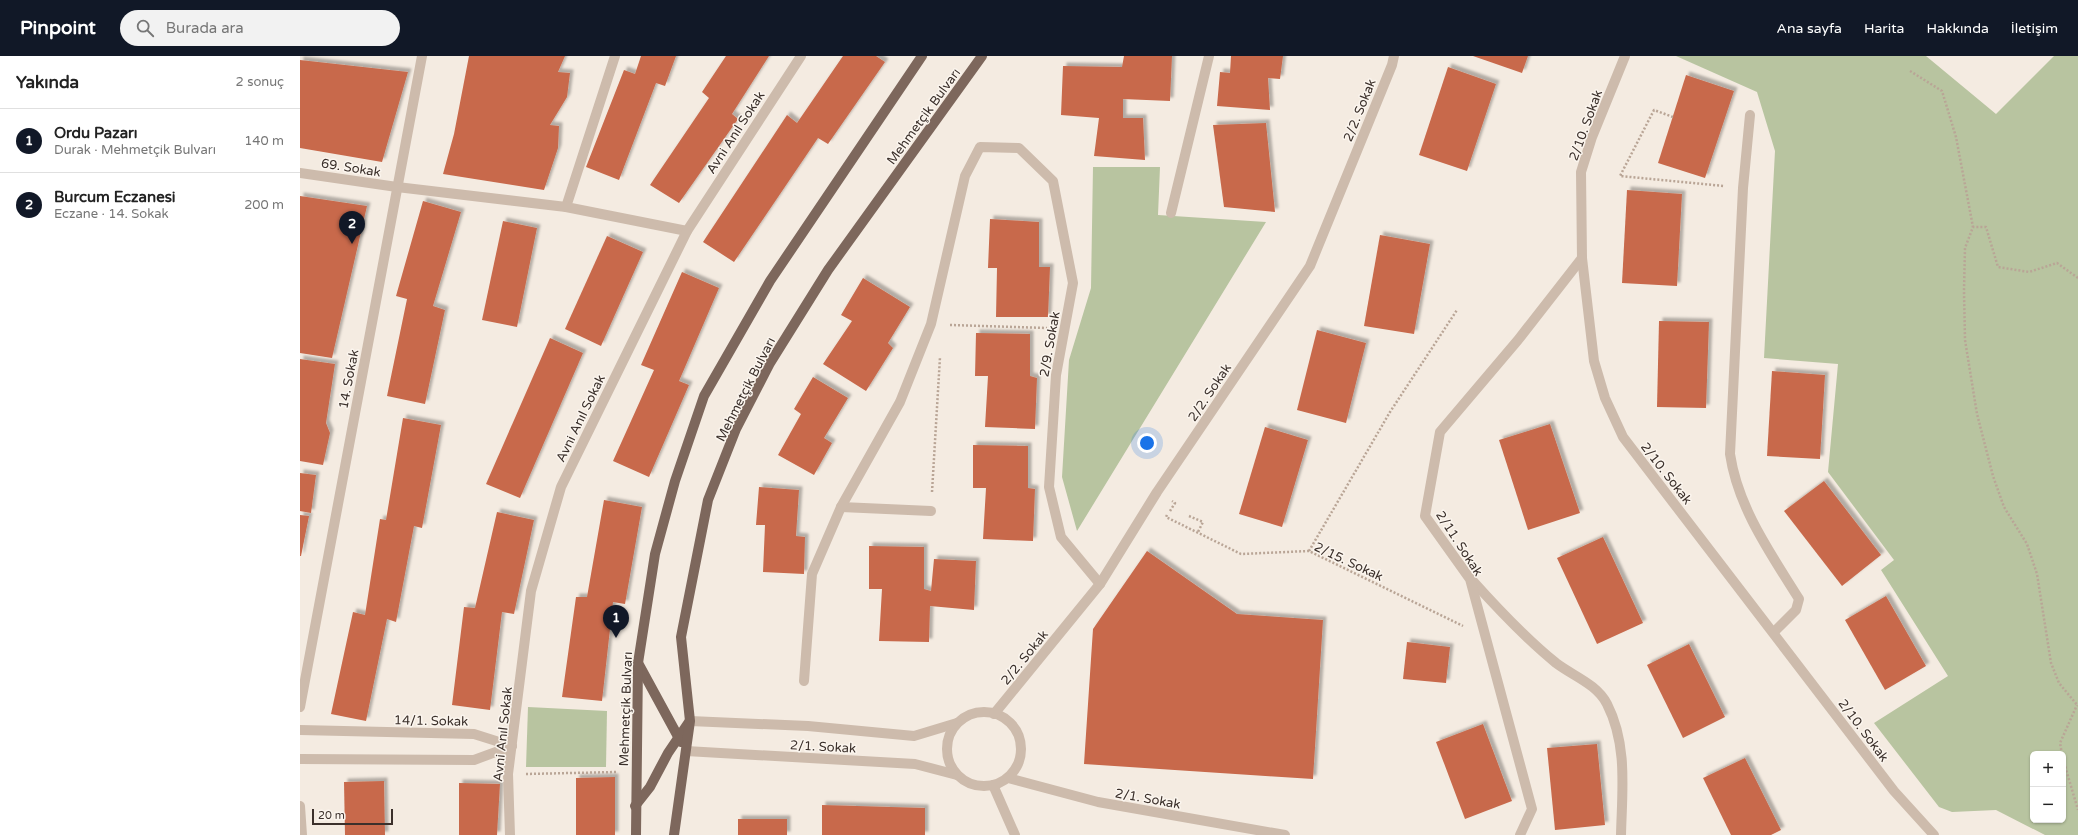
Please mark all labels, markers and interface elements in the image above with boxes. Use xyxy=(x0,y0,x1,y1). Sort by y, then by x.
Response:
search box xyxy=(120,10,400,46)
text: Pinpoint xyxy=(20,17,96,39)
icon: search xyxy=(134,17,156,39)
text: Burada ara xyxy=(166,19,244,37)
text: Ana sayfa xyxy=(1777,20,1842,37)
text: Harita xyxy=(1864,20,1904,37)
text: Hakkında xyxy=(1926,20,1989,37)
text: İletişim xyxy=(2011,20,2058,37)
street label: Mehmetçik Bulvarı xyxy=(884,65,964,168)
text: Yakında xyxy=(16,72,79,93)
text: 2 sonuç xyxy=(236,74,284,90)
street label: 2/2. Sokak xyxy=(1340,77,1380,144)
street label: Avni Anıl Sokak xyxy=(703,88,769,177)
street label: 2/10. Sokak xyxy=(1566,88,1606,163)
text: Ordu Pazarı xyxy=(54,124,138,142)
text: 1 xyxy=(25,133,33,149)
text: 140 m xyxy=(244,133,284,149)
text: Durak · Mehmetçik Bulvarı xyxy=(54,142,216,158)
street label: 69. Sokak xyxy=(320,155,382,181)
text: Burcum Eczanesi xyxy=(54,188,176,206)
text: 2 xyxy=(25,197,33,213)
text: 200 m xyxy=(244,197,284,213)
text: Eczane · 14. Sokak xyxy=(54,206,169,222)
pin: 2 xyxy=(339,211,365,244)
street label: 2/9. Sokak xyxy=(1036,310,1064,378)
street label: Mehmetçik Bulvarı xyxy=(713,335,779,444)
street label: 14. Sokak xyxy=(335,348,363,410)
street label: 2/2. Sokak xyxy=(1185,361,1235,424)
street label: Avni Anıl Sokak xyxy=(553,372,609,465)
your location xyxy=(1137,433,1157,453)
street label: 2/10. Sokak xyxy=(1637,439,1695,508)
street label: 2/11. Sokak xyxy=(1432,508,1486,579)
street label: 2/15. Sokak xyxy=(1312,539,1386,585)
pin: 1 xyxy=(603,605,629,638)
street label: 2/2. Sokak xyxy=(998,627,1052,688)
street label: Mehmetçik Bulvarı xyxy=(616,651,636,767)
street label: Avni Anıl Sokak xyxy=(490,686,516,782)
street label: 2/10. Sokak xyxy=(1834,696,1892,765)
street label: 14/1. Sokak xyxy=(394,712,468,730)
street label: 2/1. Sokak xyxy=(790,737,856,757)
map controls xyxy=(2030,751,2066,823)
button: + xyxy=(2030,751,2066,787)
street label: 2/1. Sokak xyxy=(1114,785,1182,813)
button: − xyxy=(2030,787,2066,823)
scale bar xyxy=(312,807,393,826)
text: 20 m xyxy=(318,809,345,822)

